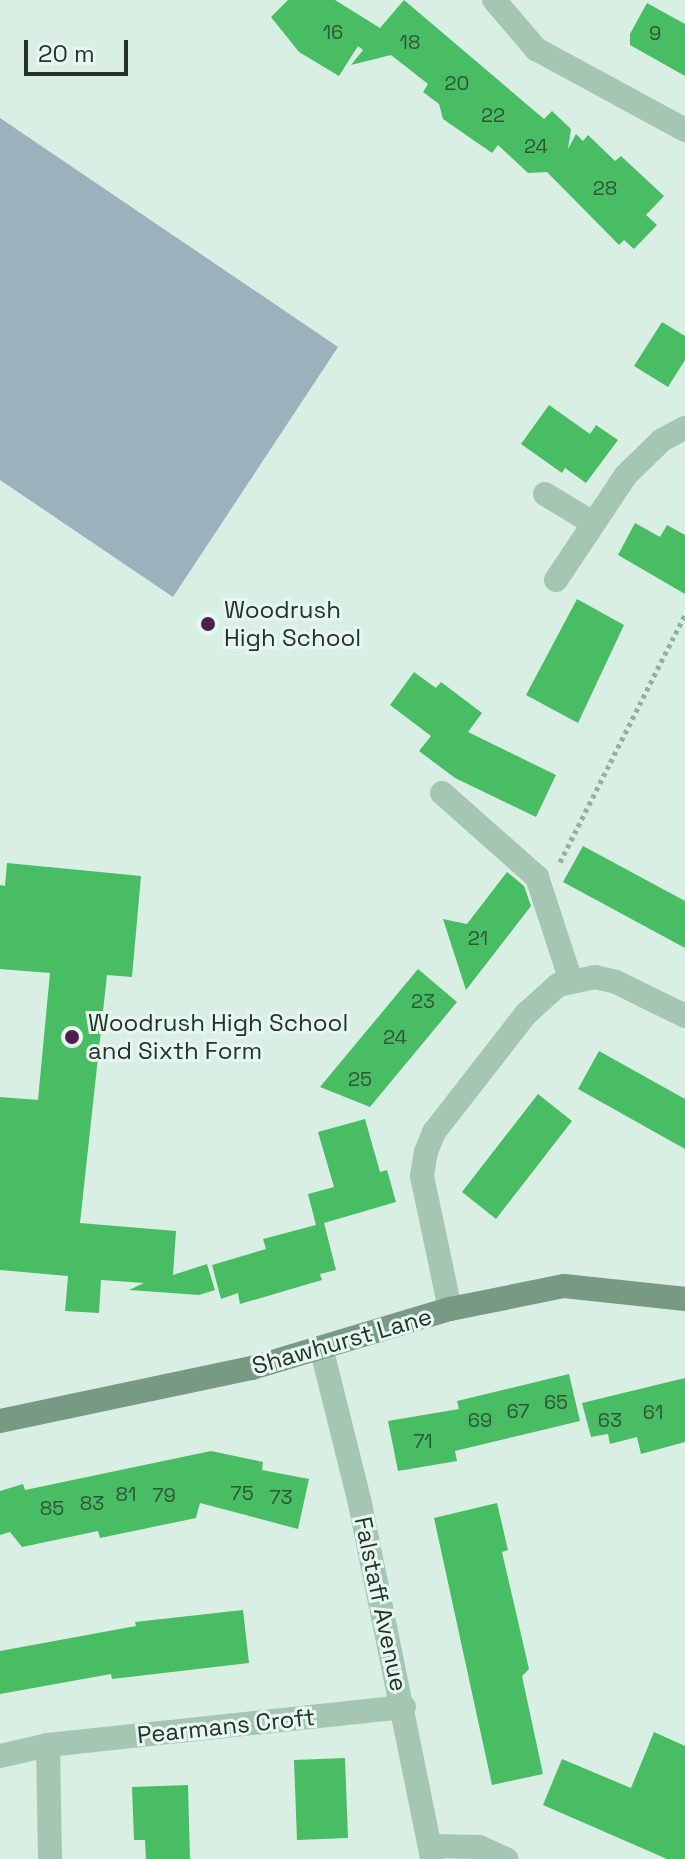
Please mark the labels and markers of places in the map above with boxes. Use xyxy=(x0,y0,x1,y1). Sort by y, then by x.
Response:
place label: Woodrush High School xyxy=(224,596,361,652)
marker: Woodrush High School xyxy=(199,615,217,633)
place label: Woodrush High School and Sixth Form xyxy=(88,1009,348,1065)
marker: Woodrush High School and Sixth Form xyxy=(63,1028,81,1046)

